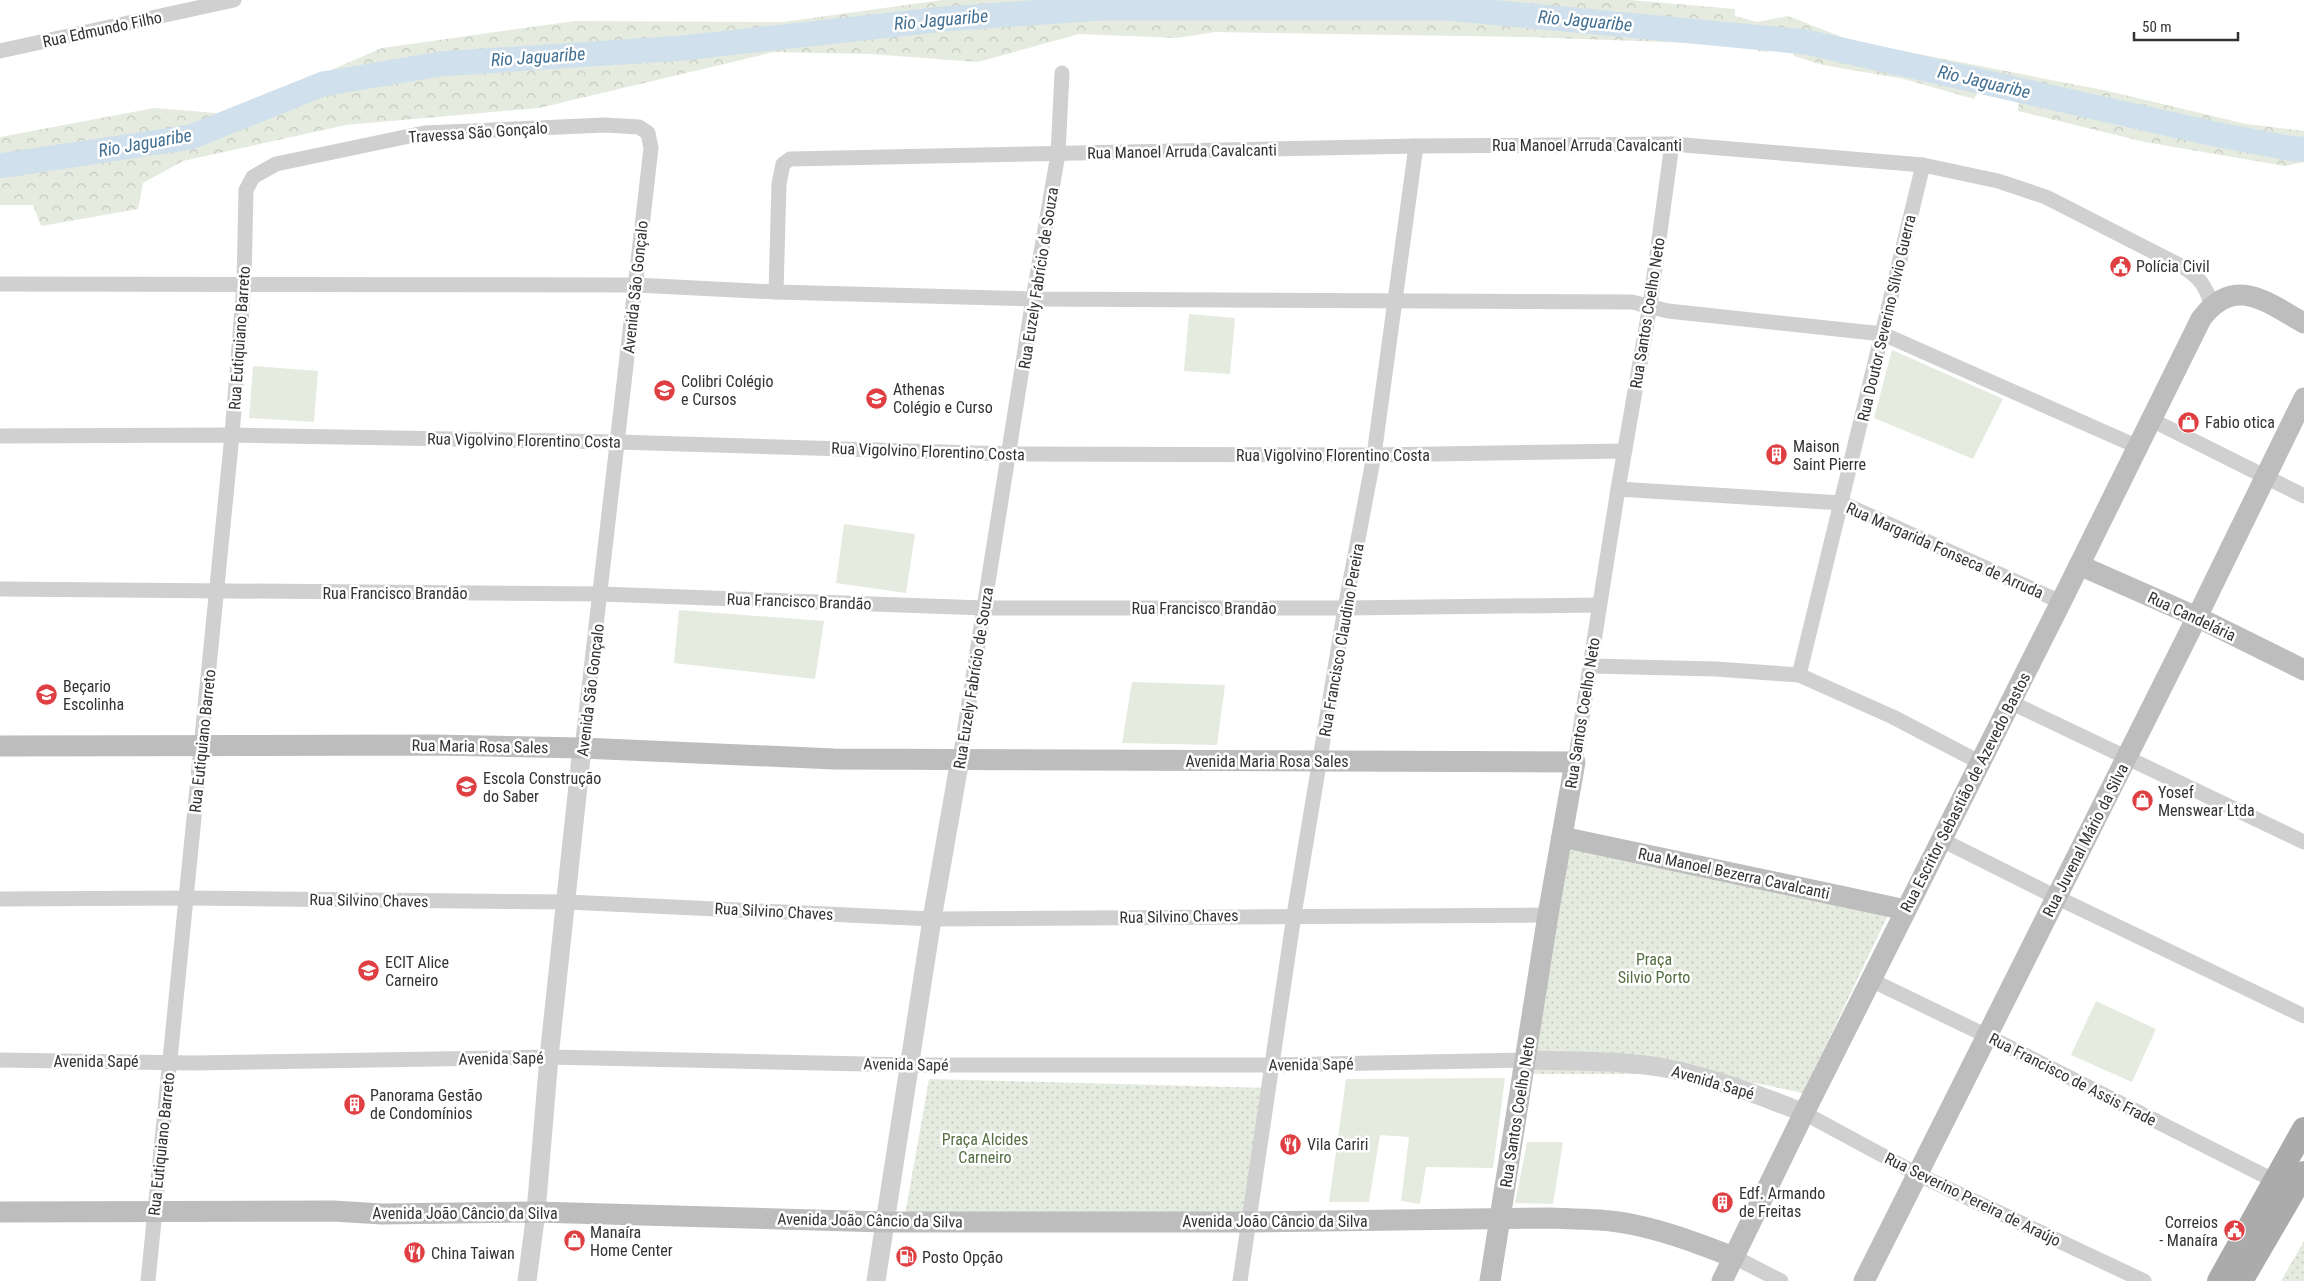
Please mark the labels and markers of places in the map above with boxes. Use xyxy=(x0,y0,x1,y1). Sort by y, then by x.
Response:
public building icon: Polícia Civil xyxy=(2108,254,2132,278)
place label: Polícia Civil xyxy=(2136,257,2210,276)
place label: Colibri Colégio e Cursos xyxy=(681,372,773,409)
school or university icon: Colibri Colégio e Cursos xyxy=(653,378,677,402)
place label: Athenas Colégio e Curso xyxy=(893,380,993,417)
school or university icon: Athenas Colégio e Curso xyxy=(865,386,889,410)
shop icon: Fabio otica xyxy=(2177,410,2201,434)
place label: Fabio otica xyxy=(2205,413,2275,432)
place label: Maison Saint Pierre xyxy=(1793,437,1866,474)
building icon: Maison Saint Pierre xyxy=(1765,443,1789,467)
place label: Beçario Escolinha xyxy=(63,677,124,714)
school or university icon: Beçario Escolinha xyxy=(35,683,59,707)
place label: Escola Construção do Saber xyxy=(483,769,601,806)
school or university icon: Escola Construção do Saber xyxy=(455,775,479,799)
place label: Yosef Menswear Ltda xyxy=(2158,783,2255,820)
shop icon: Yosef Menswear Ltda xyxy=(2130,789,2154,813)
place label: ECIT Alice Carneiro xyxy=(385,953,449,990)
school or university icon: ECIT Alice Carneiro xyxy=(357,959,381,983)
place label: Panorama Gestão de Condomínios xyxy=(370,1086,483,1123)
building icon: Panorama Gestão de Condomínios xyxy=(342,1092,366,1116)
restaurant icon: Vila Cariri xyxy=(1279,1132,1303,1156)
place label: Vila Cariri xyxy=(1307,1135,1368,1154)
place label: Edf. Armando de Freitas xyxy=(1739,1184,1825,1221)
building icon: Edf. Armando de Freitas xyxy=(1711,1190,1735,1214)
place label: Correios - Manaíra xyxy=(2159,1213,2218,1250)
public building icon: Correios - Manaíra xyxy=(2222,1219,2246,1243)
place label: Manaíra Home Center xyxy=(590,1223,673,1260)
shop icon: Manaíra Home Center xyxy=(562,1229,586,1253)
restaurant icon: China Taiwan xyxy=(403,1241,427,1265)
place label: China Taiwan xyxy=(431,1244,515,1263)
fuel station icon: Posto Opção xyxy=(894,1245,918,1269)
place label: Posto Opção xyxy=(922,1248,1003,1267)

